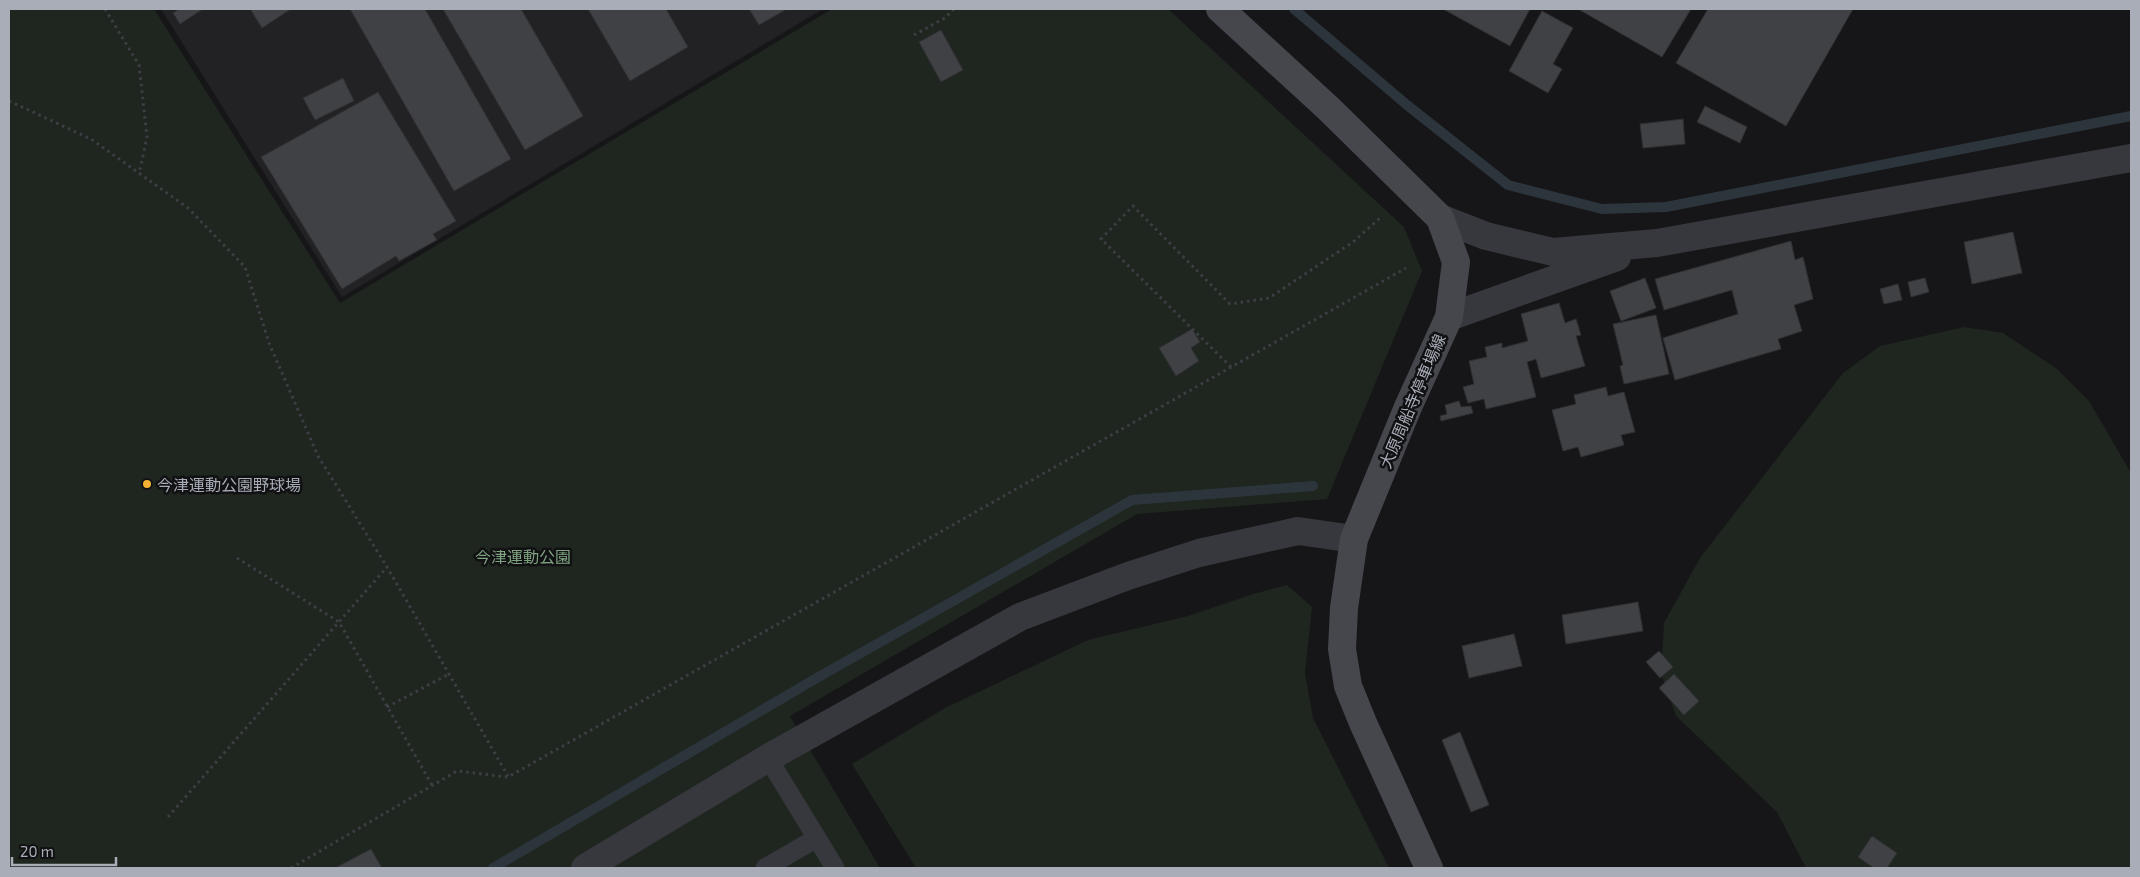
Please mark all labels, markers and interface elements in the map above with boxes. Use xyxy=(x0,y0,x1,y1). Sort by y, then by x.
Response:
street label: 大原周船寺停車場線 xyxy=(1375,331,1449,471)
place label: 今津運動公園野球場 xyxy=(157,475,301,494)
marker: 今津運動公園野球場 xyxy=(141,478,153,490)
park label: 今津運動公園 xyxy=(475,547,571,566)
scale bar xyxy=(12,834,116,866)
text: 20 m xyxy=(20,842,54,860)

